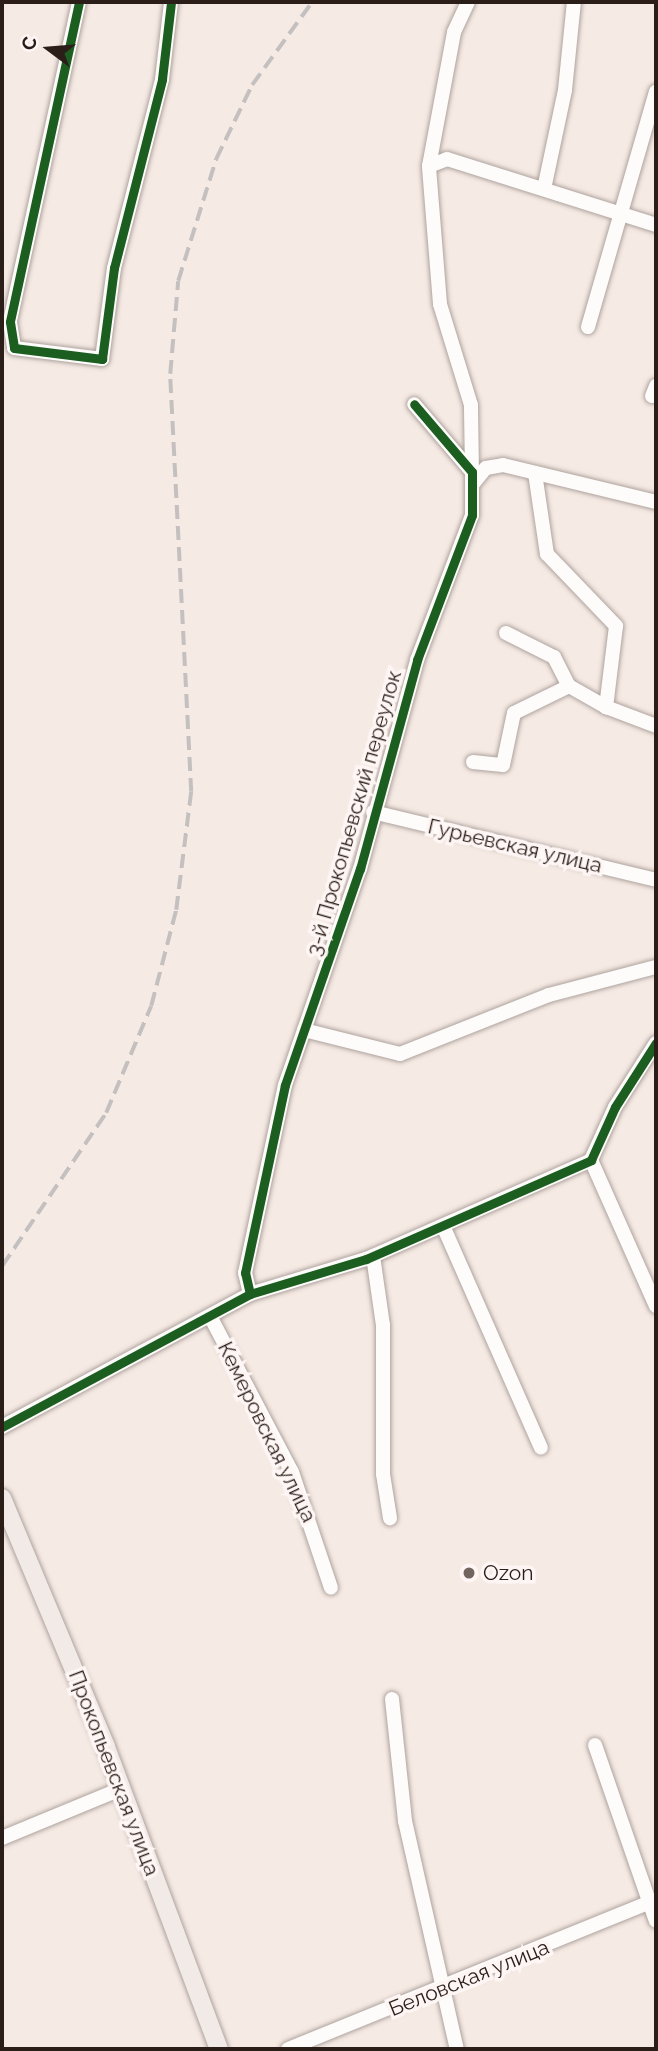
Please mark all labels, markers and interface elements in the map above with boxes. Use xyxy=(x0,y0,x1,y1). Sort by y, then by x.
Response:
north arrow xyxy=(14,14,84,84)
text: С xyxy=(16,34,41,53)
street label: 3-й Прокопьевский переулок xyxy=(301,667,407,959)
street label: Гурьевская улица xyxy=(425,814,605,878)
street label: Кемеровская улица xyxy=(212,1337,322,1527)
place label: Ozon xyxy=(483,1560,534,1586)
marker: Ozon xyxy=(461,1565,477,1581)
street label: Прокопьевская улица xyxy=(63,1666,165,1880)
street label: Беловская улица xyxy=(385,1934,553,2022)

